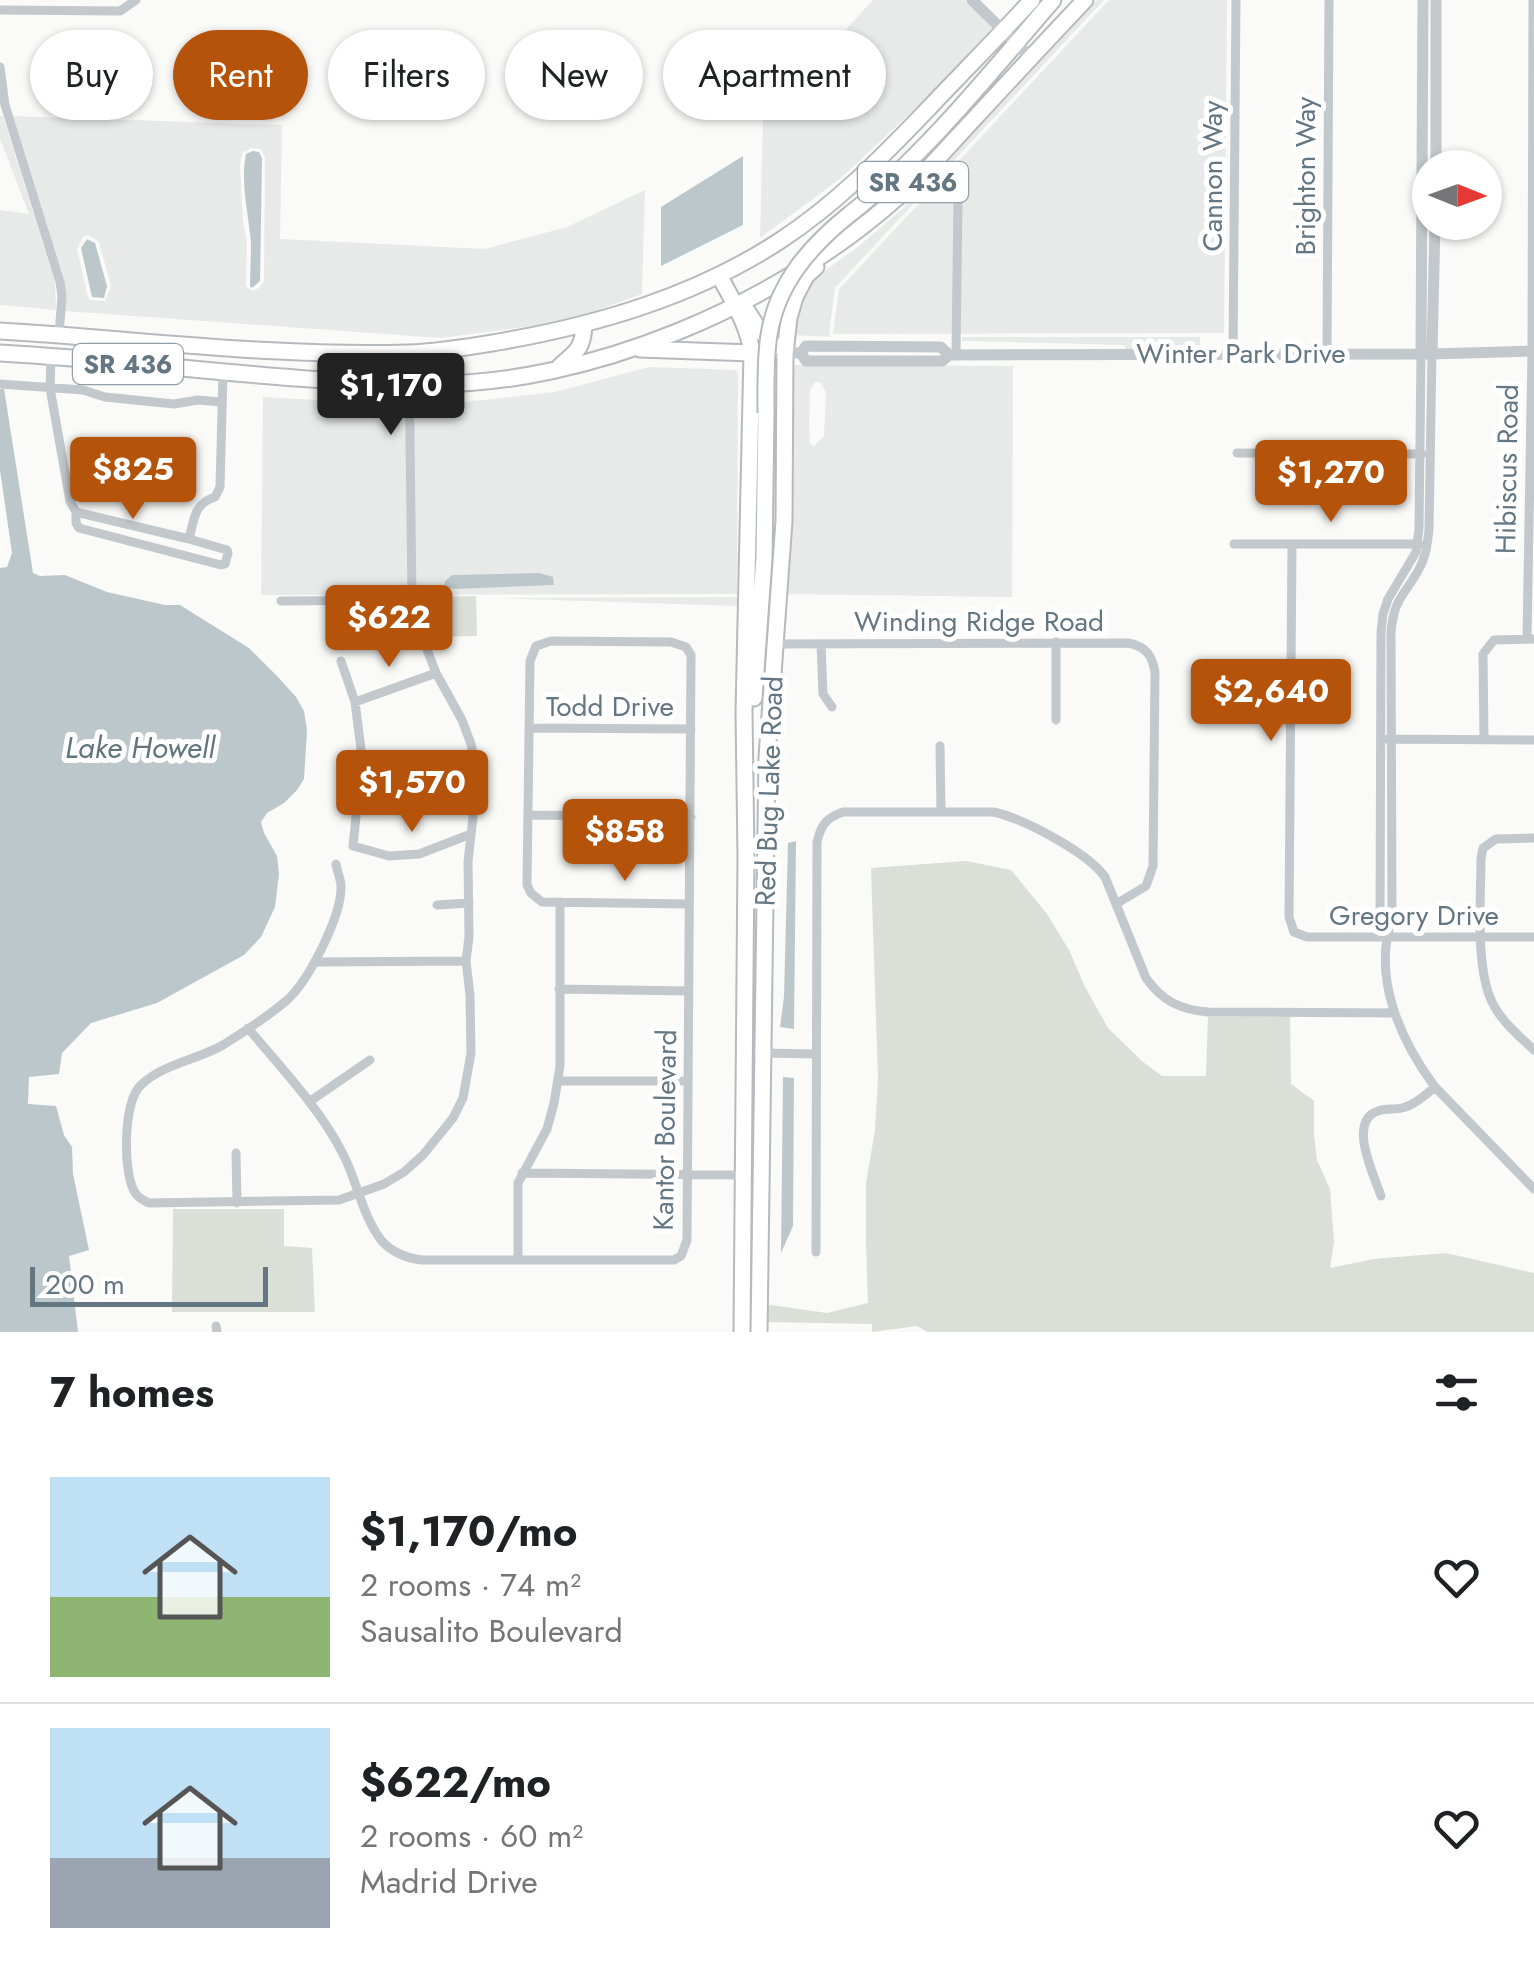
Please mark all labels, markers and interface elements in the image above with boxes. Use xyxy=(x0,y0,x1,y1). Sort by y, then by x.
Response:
chip: Buy xyxy=(30,30,153,120)
chip: Rent xyxy=(173,30,308,120)
chip: Filters xyxy=(328,30,485,120)
chip: New xyxy=(505,30,643,120)
chip: Apartment xyxy=(663,30,886,120)
street label: Brighton Way xyxy=(1285,96,1326,255)
street label: Cannon Way xyxy=(1192,100,1233,252)
north arrow xyxy=(1412,150,1502,240)
map controls xyxy=(1412,150,1502,240)
road number: SR 436 xyxy=(858,162,968,202)
street label: Winter Park Drive xyxy=(1136,333,1346,374)
road number: SR 436 xyxy=(73,344,183,384)
pin: $1,170 xyxy=(310,353,472,438)
text: $1,170 xyxy=(339,362,443,408)
street label: Hibiscus Road xyxy=(1485,384,1529,554)
pin: $825 xyxy=(74,437,192,522)
pin: $1,270 xyxy=(1250,440,1412,525)
text: $825 xyxy=(92,446,174,492)
text: $1,270 xyxy=(1277,449,1385,495)
pin: $622 xyxy=(330,585,448,670)
text: $622 xyxy=(347,594,431,640)
street label: Winding Ridge Road xyxy=(854,601,1104,642)
pin: $2,640 xyxy=(1190,659,1352,744)
text: $2,640 xyxy=(1213,668,1329,714)
street label: Red Bug Lake Road xyxy=(744,675,794,907)
street label: Todd Drive xyxy=(546,686,674,727)
water label: Lake Howell xyxy=(65,726,216,769)
pin: $1,570 xyxy=(331,750,493,835)
text: $1,570 xyxy=(358,759,466,805)
pin: $858 xyxy=(566,799,684,884)
text: $858 xyxy=(585,808,665,854)
street label: Gregory Drive xyxy=(1329,895,1499,936)
street label: Kantor Boulevard xyxy=(643,1029,687,1231)
scale bar xyxy=(30,1262,268,1306)
text: 200 m xyxy=(45,1264,125,1305)
text: 7 homes xyxy=(50,1362,214,1423)
icon: filters xyxy=(1429,1365,1484,1420)
text: $1,170/mo xyxy=(360,1501,577,1562)
icon: home xyxy=(130,1517,250,1637)
icon: heart xyxy=(1429,1550,1484,1605)
text: 2 rooms · 74 m² xyxy=(360,1562,581,1608)
text: Sausalito Boulevard xyxy=(360,1608,623,1654)
text: $622/mo xyxy=(360,1752,551,1813)
icon: home xyxy=(130,1768,250,1888)
icon: heart xyxy=(1429,1801,1484,1856)
text: 2 rooms · 60 m² xyxy=(360,1813,583,1859)
text: Madrid Drive xyxy=(360,1859,538,1905)

